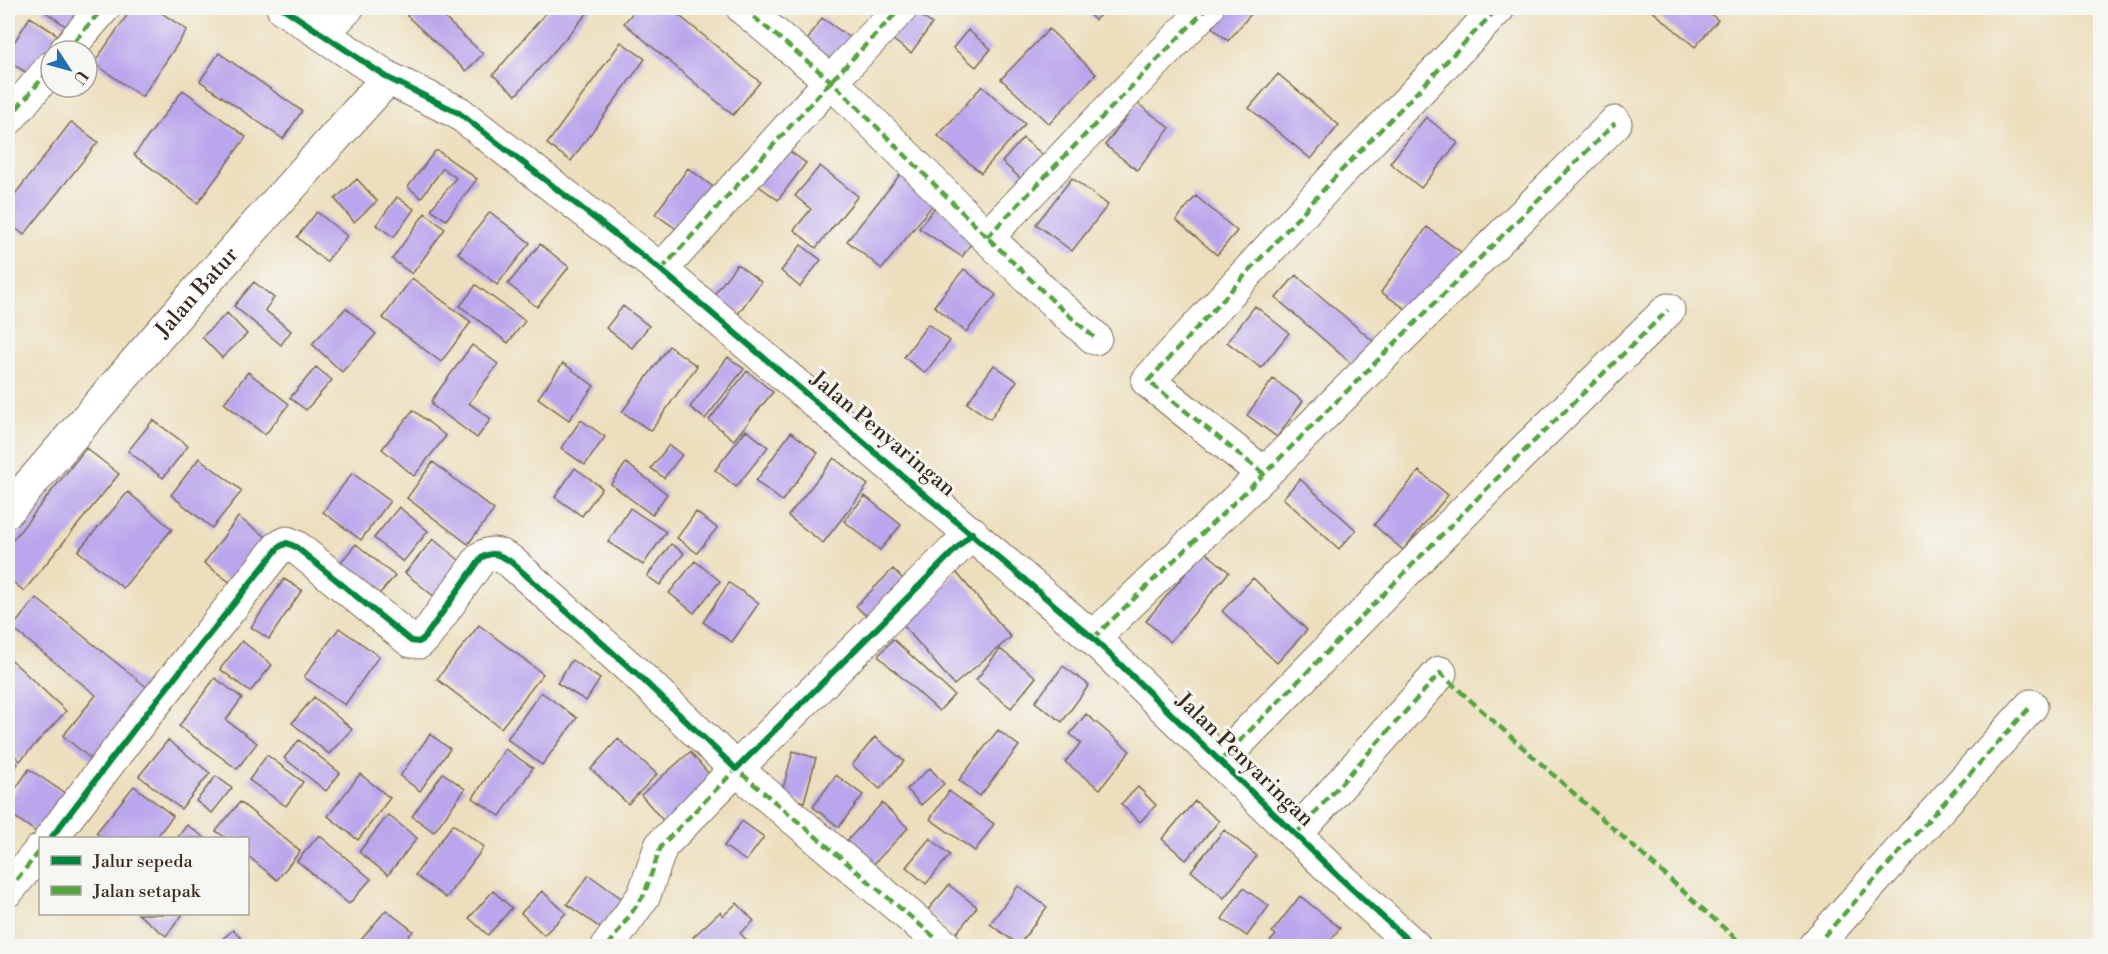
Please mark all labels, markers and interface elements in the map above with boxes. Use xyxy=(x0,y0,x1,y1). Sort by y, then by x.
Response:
north arrow xyxy=(39,39,99,99)
text: U xyxy=(68,66,92,89)
street label: Jalan Batur xyxy=(149,241,244,344)
street label: Jalan Penyaringan xyxy=(804,365,961,503)
street label: Jalan Penyaringan xyxy=(1170,687,1320,833)
legend xyxy=(39,837,249,915)
text: Jalur sepeda xyxy=(92,850,194,873)
text: Jalan setapak xyxy=(92,880,202,903)

